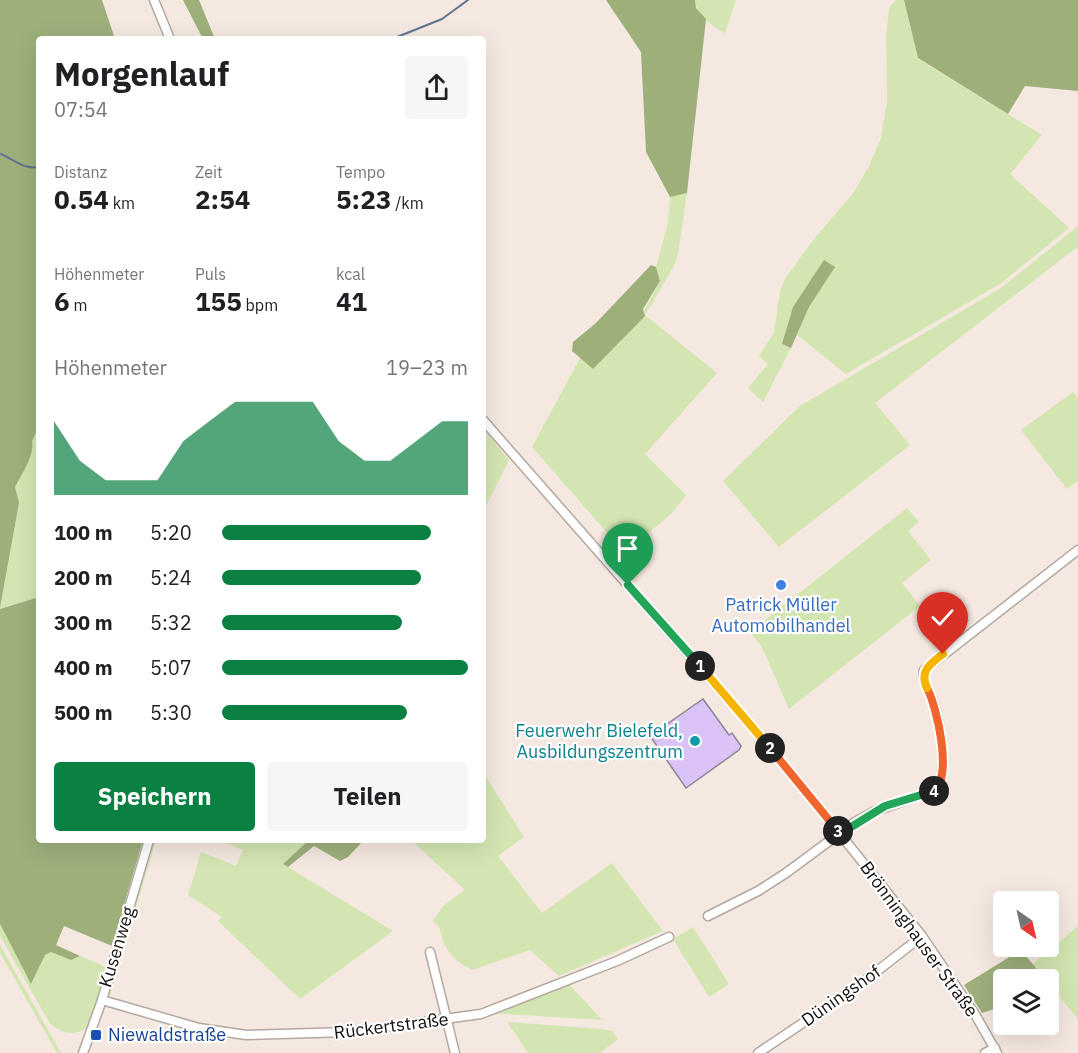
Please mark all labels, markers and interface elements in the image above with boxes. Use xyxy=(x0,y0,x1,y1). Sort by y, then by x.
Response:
text: Morgenlauf xyxy=(54,52,229,95)
button: share xyxy=(405,56,468,119)
text: 07:54 xyxy=(54,96,108,123)
text: Distanz xyxy=(54,162,107,182)
text: Zeit xyxy=(195,162,223,182)
text: Tempo xyxy=(336,162,385,182)
text: 0.54 xyxy=(54,182,109,216)
text: 2:54 xyxy=(195,182,250,216)
text: 5:23 xyxy=(336,182,391,216)
text: km xyxy=(109,193,135,213)
text: /km xyxy=(391,193,424,213)
text: Höhenmeter xyxy=(54,264,144,284)
text: Puls xyxy=(195,264,226,284)
text: kcal xyxy=(336,264,365,284)
text: 6 xyxy=(54,284,70,318)
text: 155 xyxy=(195,284,242,318)
text: 41 xyxy=(336,284,367,318)
text: m xyxy=(70,295,87,315)
text: bpm xyxy=(242,295,278,315)
text: Höhenmeter xyxy=(54,354,167,381)
text: 19–23 m xyxy=(386,354,468,381)
text: 100 m xyxy=(54,519,113,546)
text: 5:20 xyxy=(150,519,192,546)
pin xyxy=(602,523,653,585)
icon: arrive xyxy=(611,532,644,565)
text: 200 m xyxy=(54,564,113,591)
text: 5:24 xyxy=(150,564,192,591)
marker: Patrick Müller Automobilhandel xyxy=(774,578,788,592)
pin xyxy=(917,592,968,654)
place label: Patrick Müller Automobilhandel xyxy=(712,593,851,637)
icon: check xyxy=(926,601,959,634)
text: 300 m xyxy=(54,609,113,636)
text: 5:32 xyxy=(150,609,192,636)
pin: 1 xyxy=(685,651,715,681)
text: 400 m xyxy=(54,654,113,681)
text: 5:07 xyxy=(150,654,192,681)
text: 1 xyxy=(695,656,705,676)
text: 500 m xyxy=(54,699,113,726)
text: 5:30 xyxy=(150,699,192,726)
place label: Feuerwehr Bielefeld, Ausbildungszentrum xyxy=(515,719,683,763)
pin: 2 xyxy=(755,733,785,763)
marker: Feuerwehr Bielefeld, Ausbildungszentrum xyxy=(688,734,702,748)
text: 2 xyxy=(765,738,775,758)
button: Speichern xyxy=(54,762,255,831)
button: Teilen xyxy=(267,762,468,831)
pin: 4 xyxy=(919,776,949,806)
text: 4 xyxy=(929,781,939,801)
pin: 3 xyxy=(823,816,853,846)
text: 3 xyxy=(833,821,843,841)
street label: Brönninghauser Straße xyxy=(855,856,984,1021)
north arrow xyxy=(993,891,1059,957)
map controls xyxy=(993,891,1059,1035)
street label: Kusenweg xyxy=(93,903,140,990)
street label: Düningshof xyxy=(797,960,885,1031)
button: layers xyxy=(993,969,1059,1035)
street label: Rückertstraße xyxy=(332,1007,450,1044)
place label: Niewaldstraße xyxy=(108,1023,226,1046)
marker: Niewaldstraße xyxy=(89,1028,103,1042)

